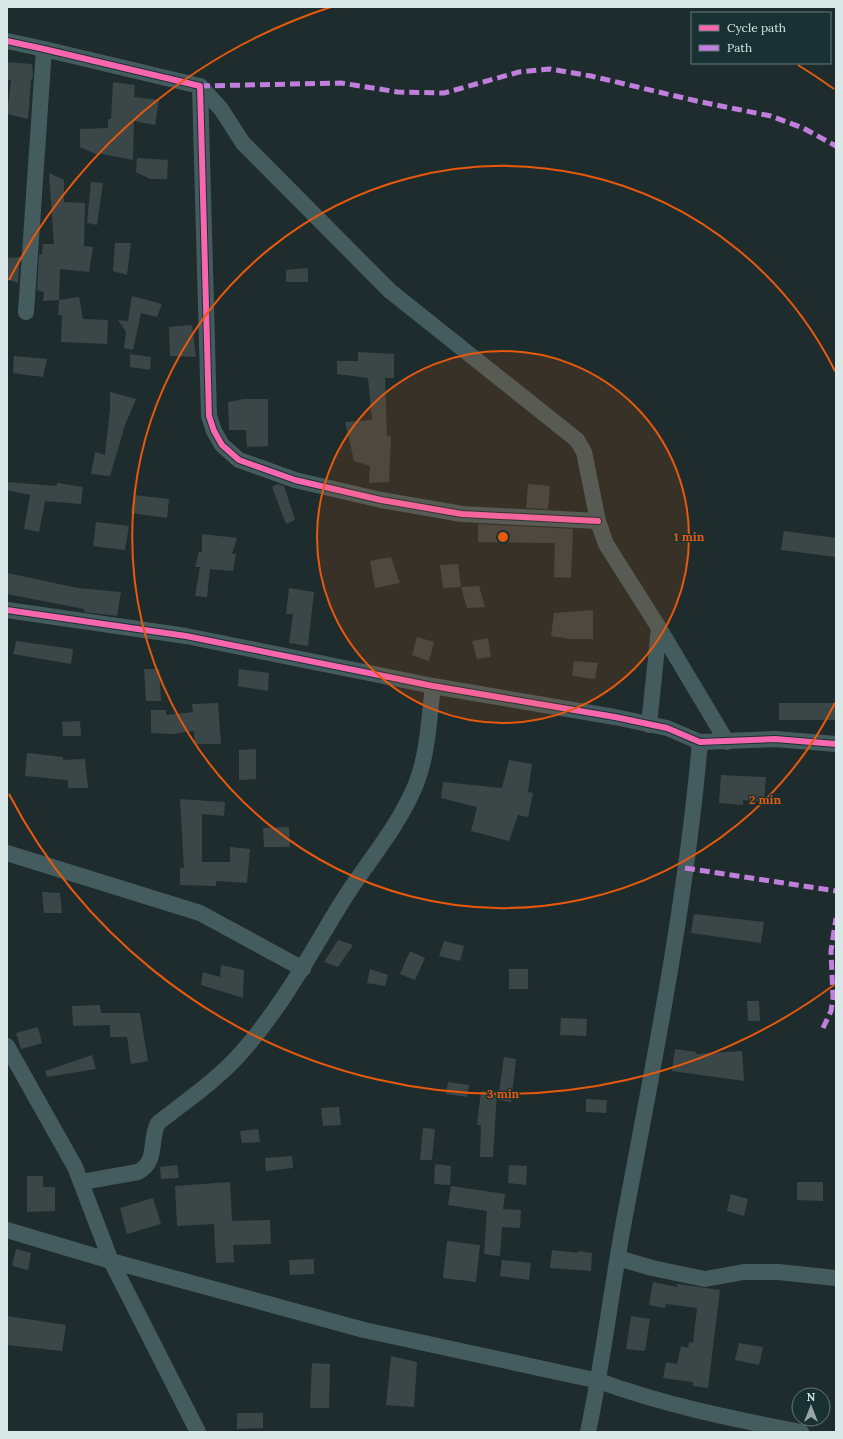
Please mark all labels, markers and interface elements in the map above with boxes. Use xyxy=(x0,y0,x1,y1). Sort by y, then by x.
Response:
legend xyxy=(691,12,831,64)
text: Cycle path xyxy=(727,20,786,35)
text: Path xyxy=(727,40,752,55)
text: 1 min xyxy=(674,529,705,544)
centre of rings xyxy=(496,530,510,544)
text: 2 min xyxy=(749,792,781,807)
text: 3 min xyxy=(487,1086,520,1101)
north arrow xyxy=(791,1387,831,1427)
text: N xyxy=(807,1390,816,1404)

